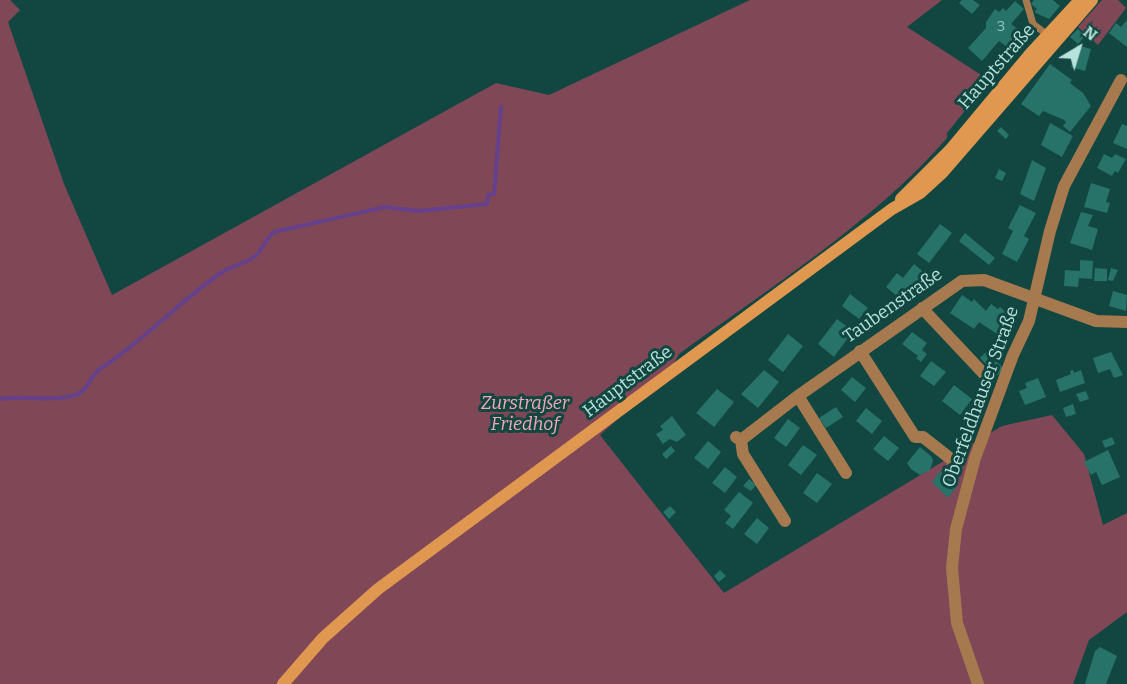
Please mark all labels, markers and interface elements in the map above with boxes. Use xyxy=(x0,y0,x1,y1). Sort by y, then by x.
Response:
house number: 3 xyxy=(997,18,1005,36)
north arrow xyxy=(1049,18,1109,78)
street label: Hauptstraße xyxy=(954,20,1040,114)
text: N xyxy=(1080,22,1101,45)
street label: Taubenstraße xyxy=(839,264,947,348)
street label: Oberfeldhauser Straße xyxy=(938,304,1024,490)
street label: Hauptstraße xyxy=(579,342,677,422)
park label: Zurstraßer Friedhof xyxy=(481,393,569,436)

